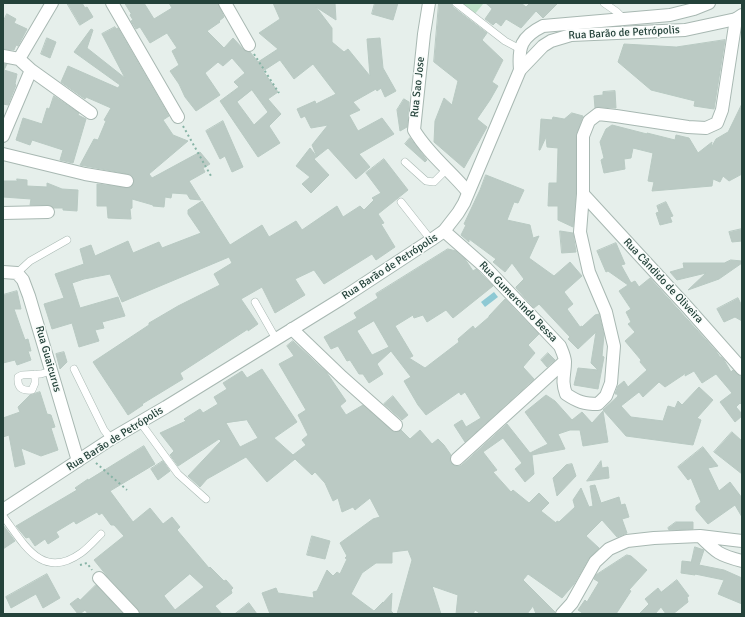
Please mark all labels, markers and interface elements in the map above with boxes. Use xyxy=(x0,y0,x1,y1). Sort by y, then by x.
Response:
street label: Rua Barão de Petrópolis xyxy=(568,23,680,43)
street label: Rua Sao Jose xyxy=(408,56,428,118)
street label: Rua Barão de Petrópolis xyxy=(340,231,440,303)
street label: Rua Cândido de Oliveira xyxy=(620,236,706,326)
street label: Rua Gumercindo Bessa xyxy=(476,259,560,345)
street label: Rua Guaicurus xyxy=(32,324,64,394)
street label: Rua Barão de Petrópolis xyxy=(64,404,166,474)

